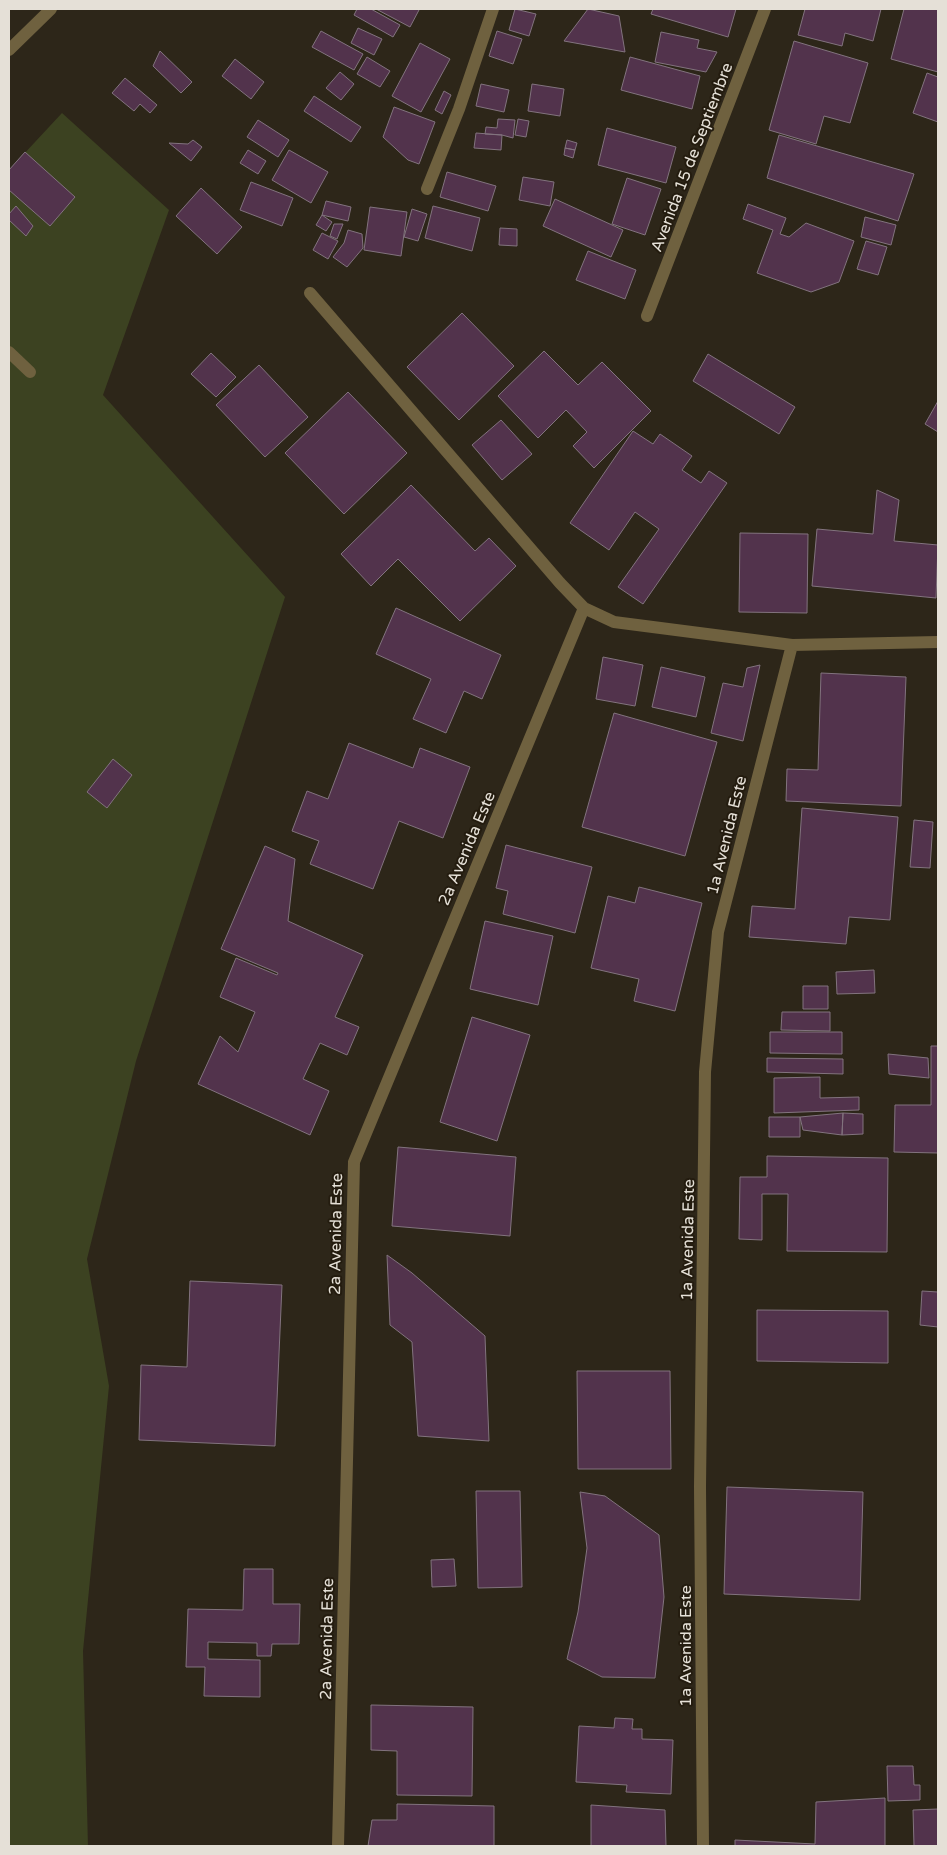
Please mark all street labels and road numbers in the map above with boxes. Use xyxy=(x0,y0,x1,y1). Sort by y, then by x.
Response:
street label: Avenida 15 de Septiembre xyxy=(647,60,737,255)
street label: 1a Avenida Este xyxy=(703,774,751,897)
street label: 2a Avenida Este xyxy=(434,788,500,908)
street label: 2a Avenida Este xyxy=(325,1173,347,1295)
street label: 1a Avenida Este xyxy=(677,1179,699,1301)
street label: 2a Avenida Este xyxy=(316,1578,338,1700)
street label: 1a Avenida Este xyxy=(676,1585,696,1707)

